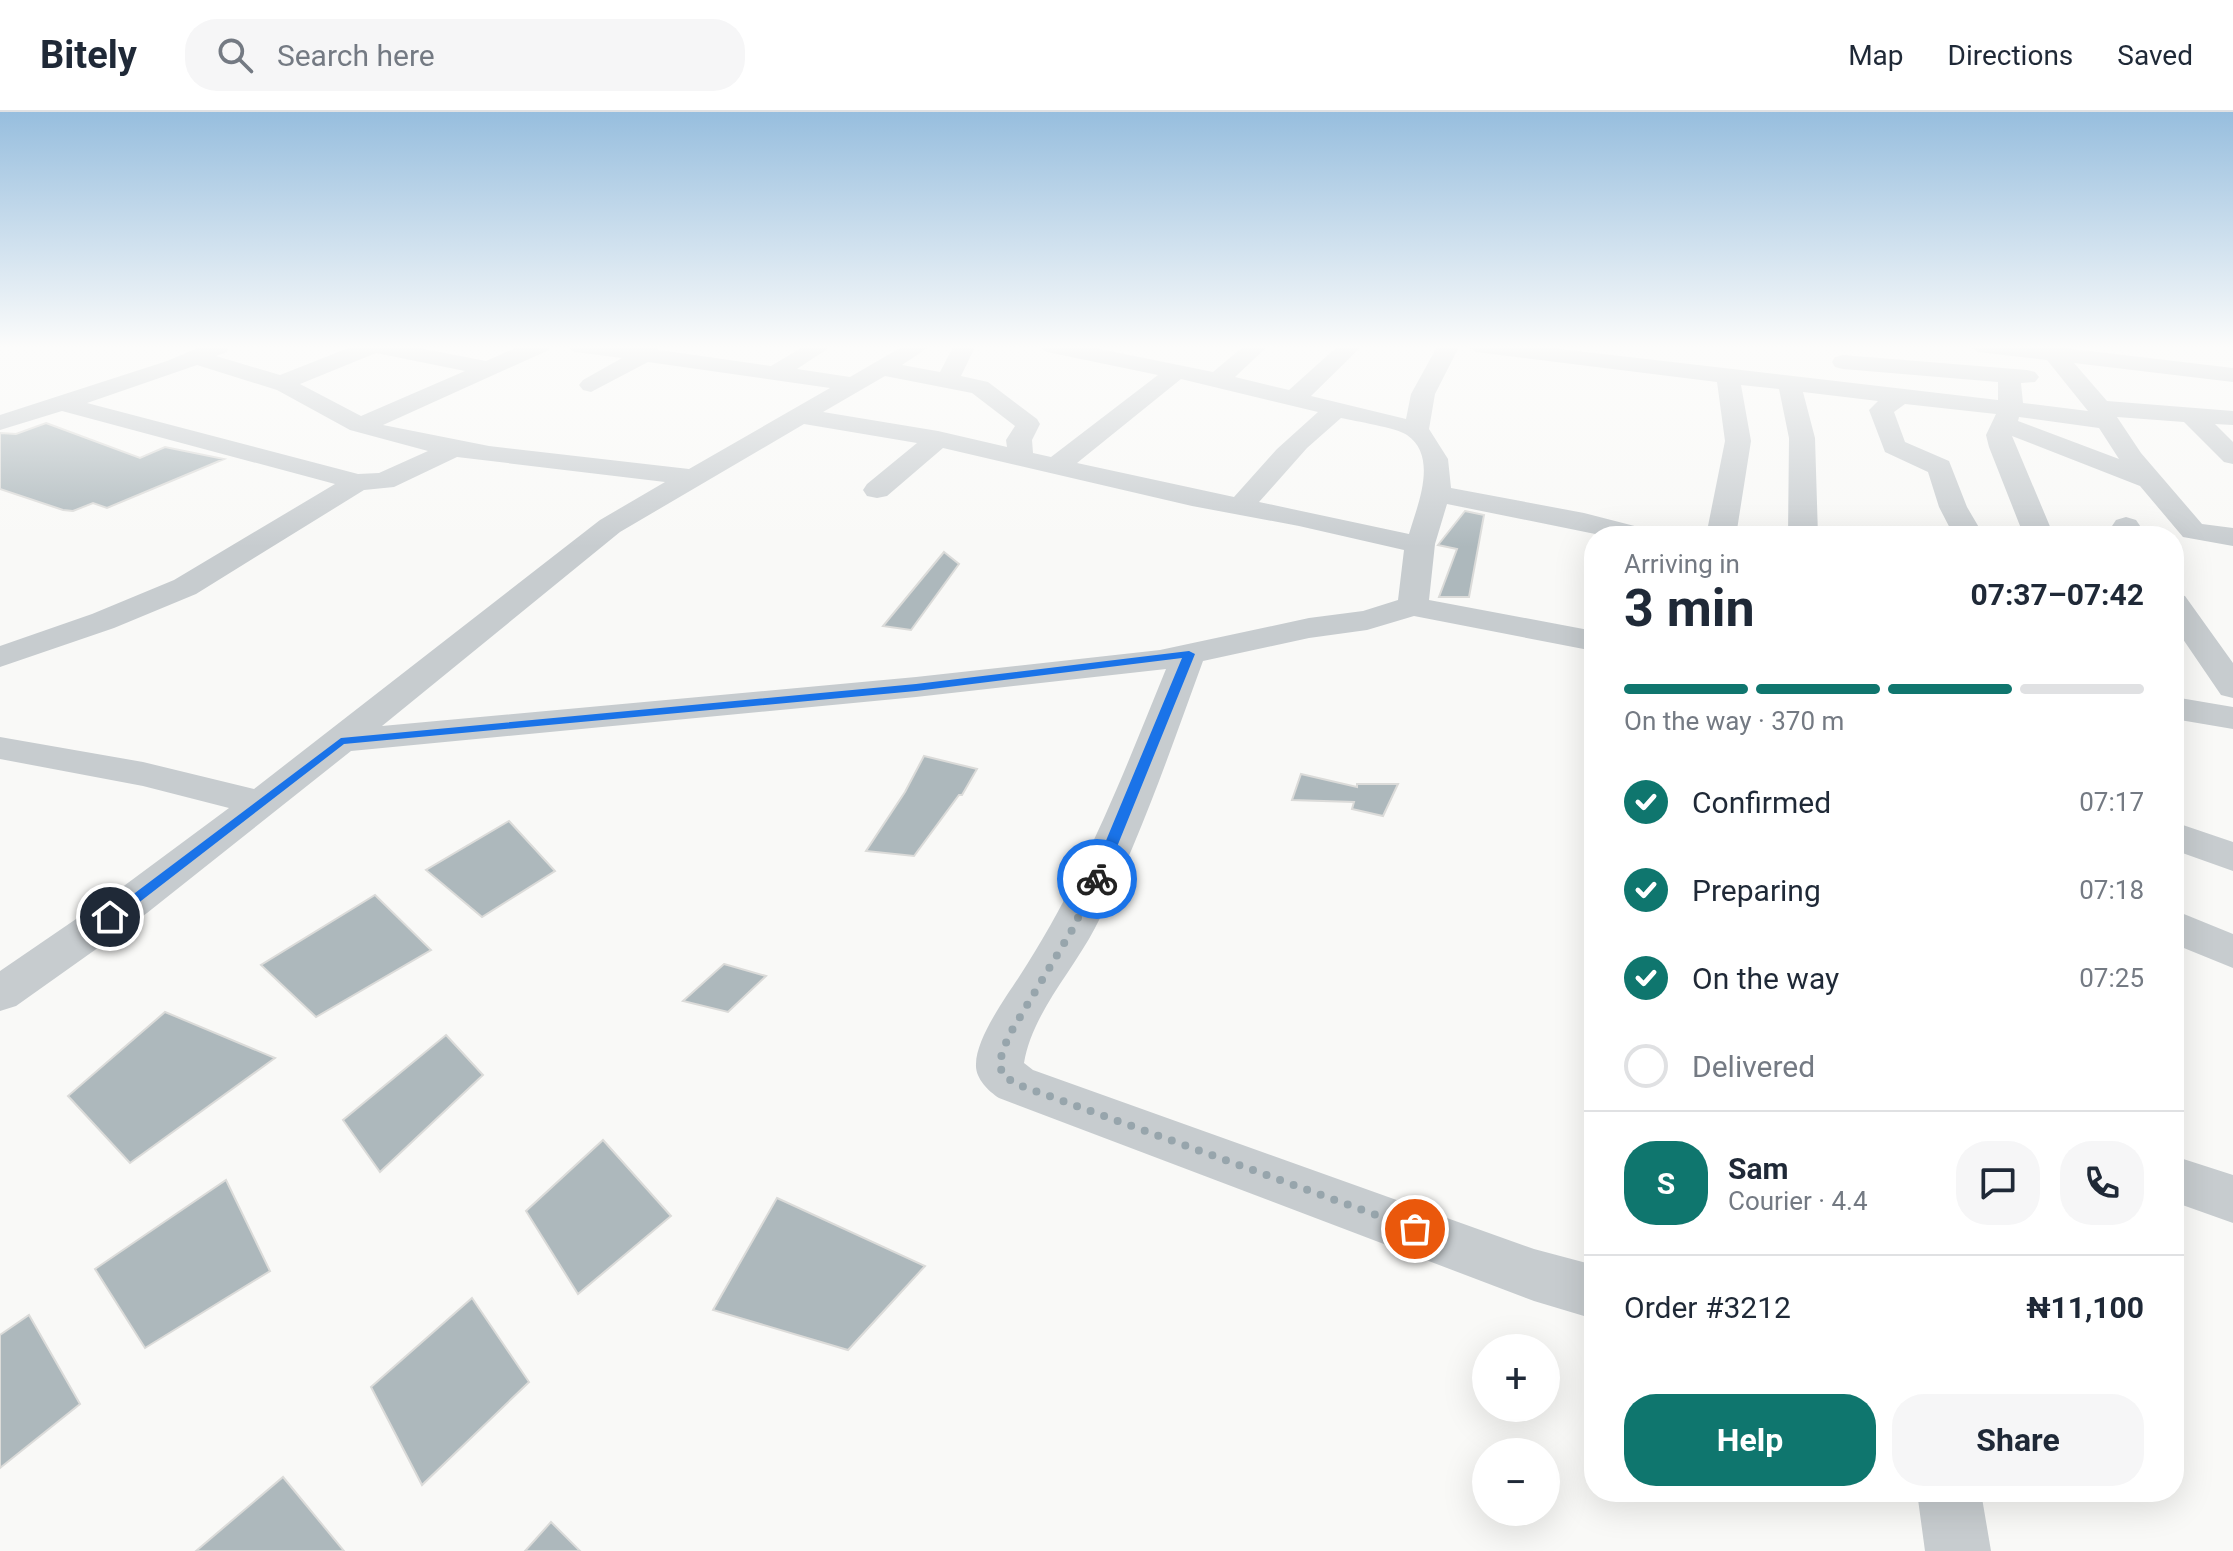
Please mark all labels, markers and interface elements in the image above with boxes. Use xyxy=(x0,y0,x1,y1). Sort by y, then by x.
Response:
search box xyxy=(185,19,745,91)
text: Bitely xyxy=(40,33,137,77)
icon: search xyxy=(213,33,257,77)
text: Search here xyxy=(277,38,435,73)
text: Map xyxy=(1848,39,1904,72)
text: Directions xyxy=(1948,39,2073,72)
text: Saved xyxy=(2117,39,2193,72)
text: Arriving in xyxy=(1624,549,1740,579)
text: 07:37–07:42 xyxy=(1970,577,2144,612)
text: 3 min xyxy=(1624,578,1755,639)
text: On the way · 370 m xyxy=(1624,706,1844,736)
icon: check xyxy=(1624,780,1668,824)
text: Confirmed xyxy=(1692,785,1831,820)
text: 07:17 xyxy=(2079,787,2144,817)
courier xyxy=(1057,839,1137,919)
icon: bike xyxy=(1075,857,1119,901)
icon: check xyxy=(1624,868,1668,912)
text: Preparing xyxy=(1692,873,1821,908)
text: 07:18 xyxy=(2079,875,2144,905)
pin xyxy=(76,883,144,951)
icon: home xyxy=(88,895,132,939)
icon: check xyxy=(1624,956,1668,1000)
text: On the way xyxy=(1692,961,1839,996)
text: 07:25 xyxy=(2079,963,2144,993)
text: Delivered xyxy=(1692,1049,1815,1084)
button: chat xyxy=(1956,1141,2040,1225)
button: phone xyxy=(2060,1141,2144,1225)
text: Sam xyxy=(1728,1151,1789,1186)
text: S xyxy=(1657,1166,1675,1201)
text: Courier · 4.4 xyxy=(1728,1186,1868,1216)
pin xyxy=(1381,1195,1449,1263)
icon: bag xyxy=(1393,1207,1437,1251)
text: Order #3212 xyxy=(1624,1290,1791,1325)
text: ₦11,100 xyxy=(2026,1290,2144,1325)
map controls xyxy=(1472,1334,1560,1526)
button: + xyxy=(1472,1334,1560,1422)
button: Help xyxy=(1624,1394,1876,1486)
button: Share xyxy=(1892,1394,2144,1486)
button: − xyxy=(1472,1438,1560,1526)

